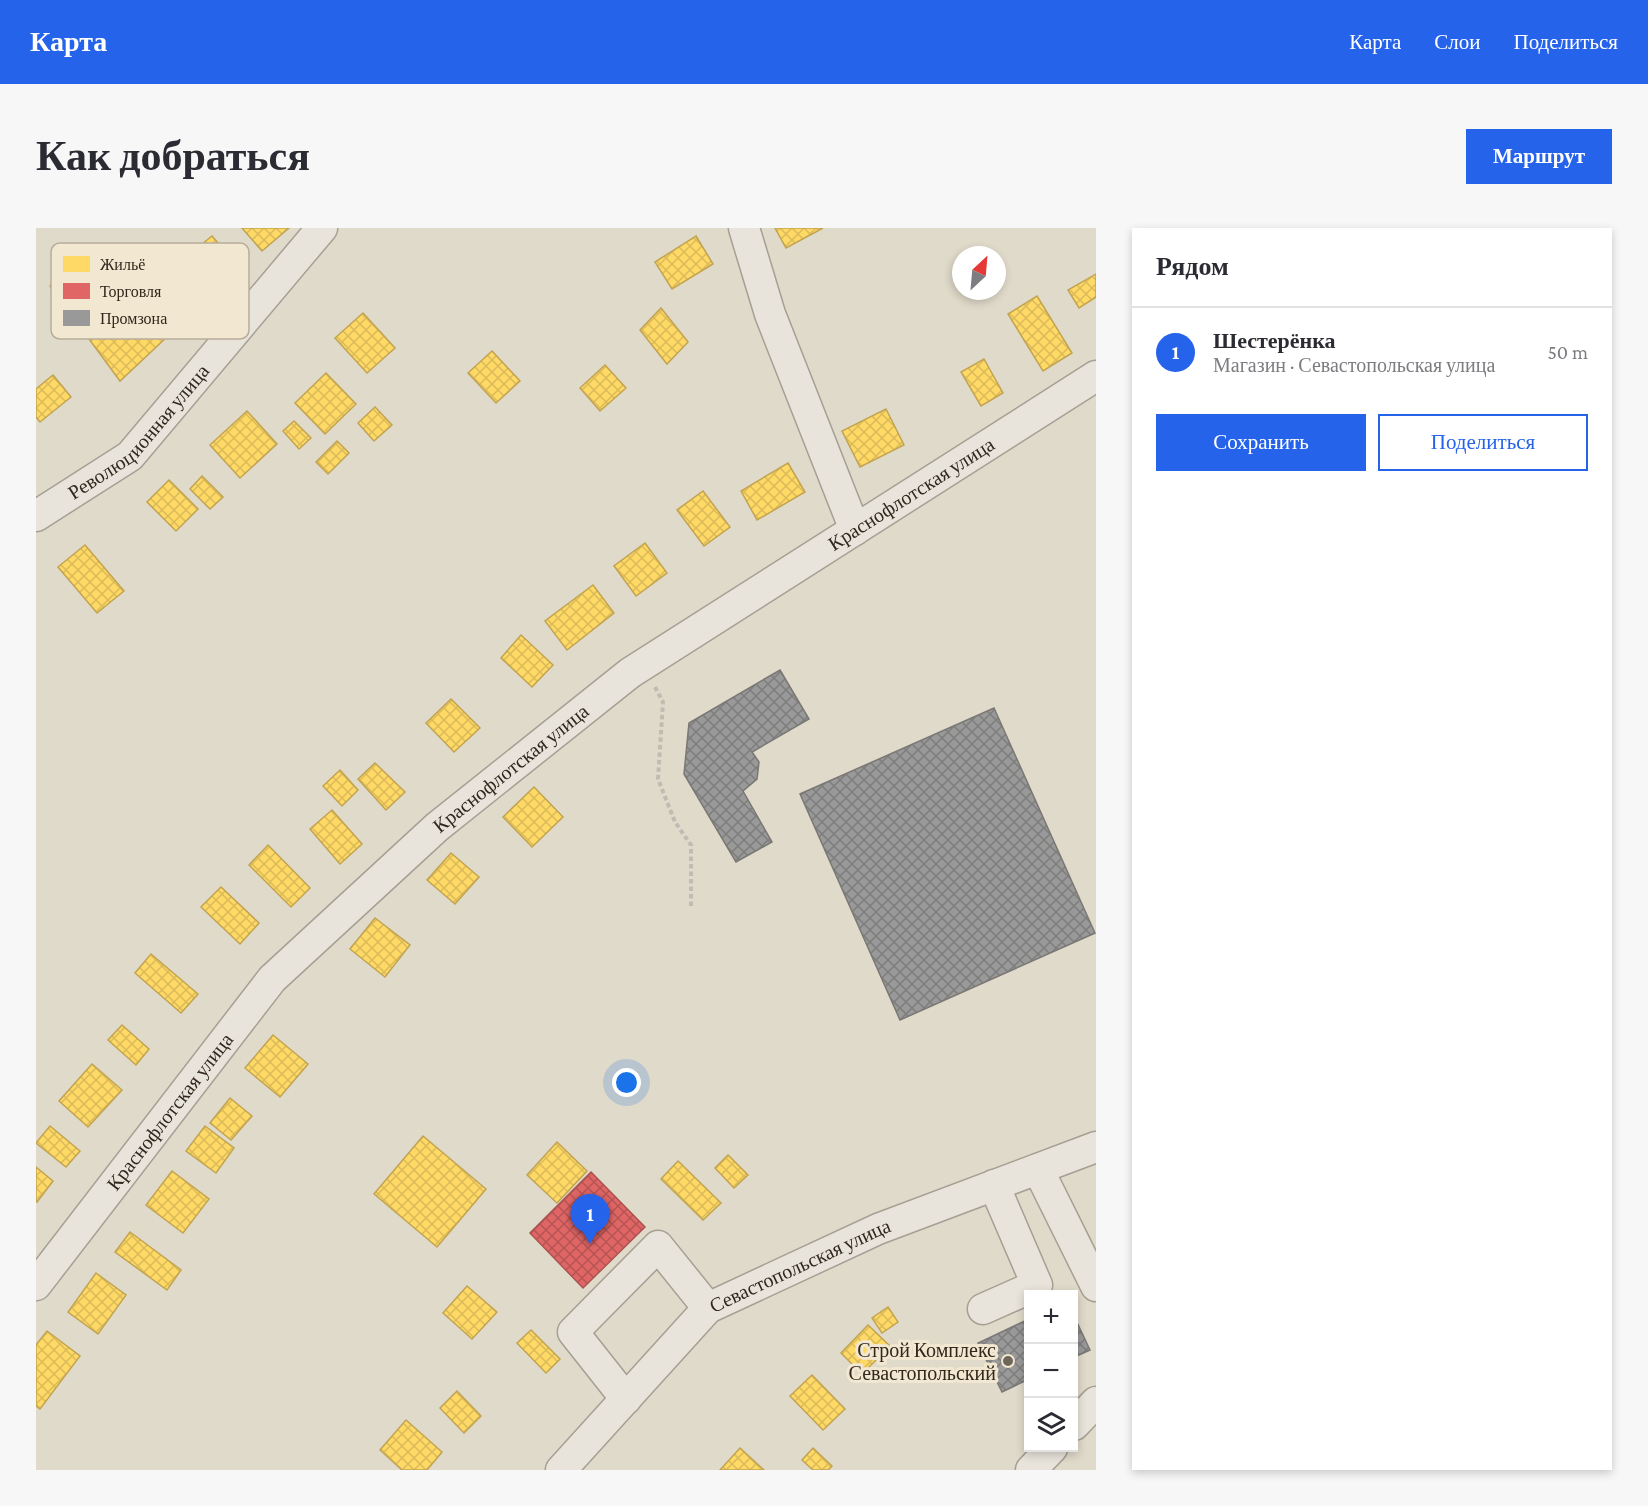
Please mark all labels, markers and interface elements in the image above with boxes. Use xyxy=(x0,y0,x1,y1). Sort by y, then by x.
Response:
text: Карта xyxy=(30,26,107,57)
text: Карта xyxy=(1349,30,1401,54)
text: Слои xyxy=(1434,30,1480,54)
text: Поделиться xyxy=(1513,30,1618,54)
button: Маршрут xyxy=(1466,129,1612,184)
text: Как добраться xyxy=(36,132,310,179)
legend xyxy=(51,243,249,339)
north arrow xyxy=(952,246,1006,300)
text: Рядом xyxy=(1156,252,1229,281)
text: Жильё xyxy=(100,256,145,273)
text: Торговля xyxy=(100,283,162,301)
text: Промзона xyxy=(100,310,167,328)
text: Шестерёнка xyxy=(1213,328,1336,353)
text: 1 xyxy=(1172,341,1179,363)
text: 50 m xyxy=(1547,341,1588,363)
text: Магазин · Севастопольская улица xyxy=(1213,354,1495,376)
street label: Революционная улица xyxy=(64,360,213,504)
button: Сохранить xyxy=(1156,414,1366,471)
button: Поделиться xyxy=(1378,414,1588,471)
street label: Краснофлотская улица xyxy=(824,433,998,555)
street label: Краснофлотская улица xyxy=(429,700,593,837)
street label: Краснофлотская улица xyxy=(102,1029,237,1195)
your location xyxy=(612,1068,641,1097)
pin: 1 xyxy=(570,1194,610,1244)
street label: Севастопольская улица xyxy=(706,1214,894,1317)
map controls xyxy=(1024,1290,1078,1452)
button: + xyxy=(1024,1290,1078,1344)
place label: Строй Комплекс Севастопольский xyxy=(849,1339,996,1384)
button: − xyxy=(1024,1344,1078,1398)
marker: Строй Комплекс Севастопольский xyxy=(1001,1354,1015,1368)
button: layers xyxy=(1024,1398,1078,1452)

